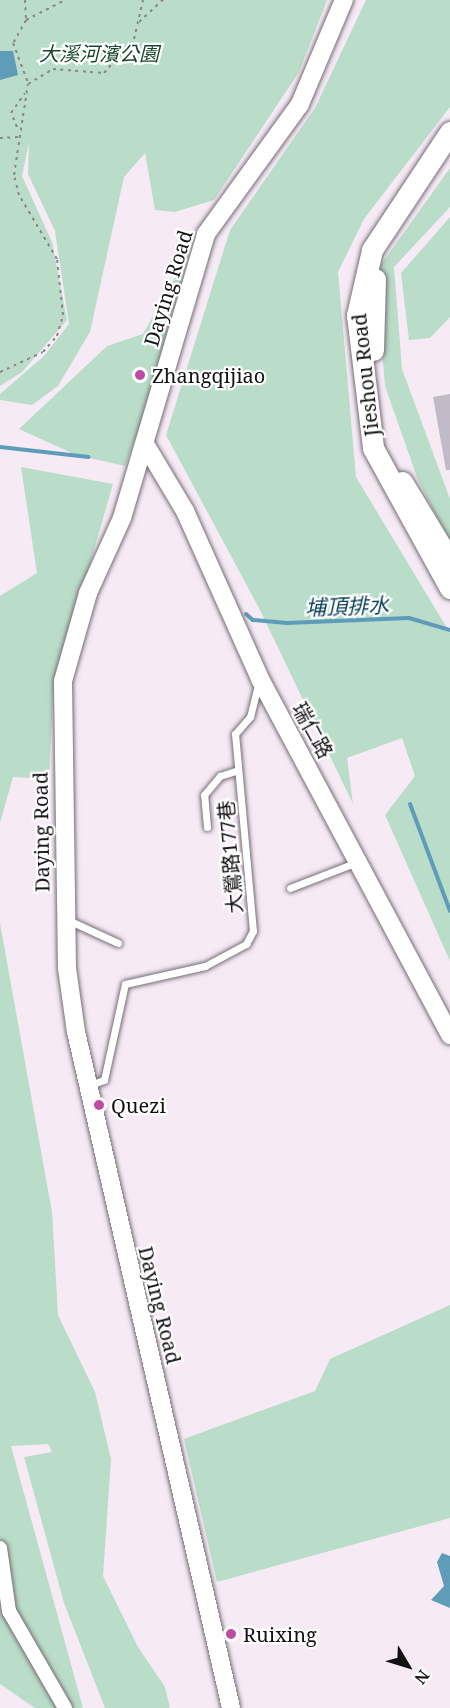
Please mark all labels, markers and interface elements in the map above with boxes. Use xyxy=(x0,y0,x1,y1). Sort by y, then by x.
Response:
park label: 大溪河濱公園 xyxy=(39,41,159,65)
street label: Daying Road xyxy=(139,227,197,349)
street label: Jieshou Road xyxy=(347,312,383,438)
place label: Zhangqijiao xyxy=(152,363,265,387)
marker: Zhangqijiao xyxy=(133,368,147,382)
water label: 埔頂排水 xyxy=(305,592,389,620)
street label: 瑞仁路 xyxy=(288,698,338,762)
street label: Daying Road xyxy=(28,772,54,892)
street label: 大鶯路177巷 xyxy=(213,799,247,915)
place label: Quezi xyxy=(111,1093,166,1117)
marker: Quezi xyxy=(92,1098,106,1112)
street label: Daying Road xyxy=(134,1244,186,1366)
place label: Ruixing xyxy=(243,1622,317,1646)
marker: Ruixing xyxy=(224,1627,238,1641)
north arrow xyxy=(378,1636,438,1696)
text: N xyxy=(410,1665,435,1689)

